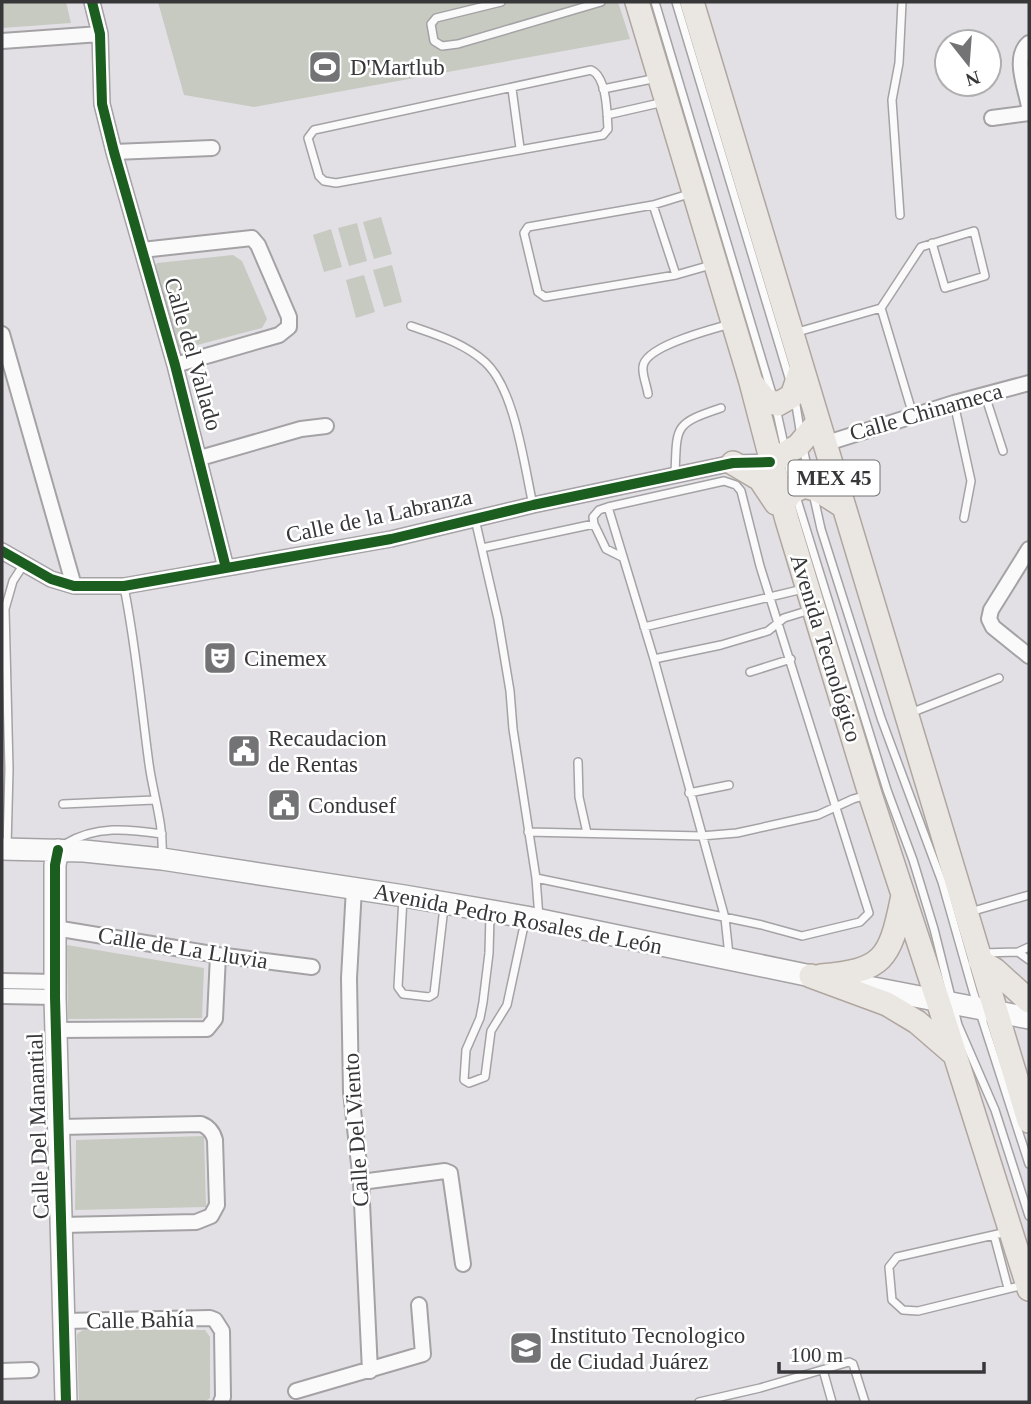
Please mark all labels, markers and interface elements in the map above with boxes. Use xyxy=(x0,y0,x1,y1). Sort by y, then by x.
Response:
north arrow xyxy=(933,28,1003,98)
sports icon: D'Martlub xyxy=(306,48,344,86)
place label: D'Martlub xyxy=(350,55,445,80)
text: N xyxy=(963,67,982,91)
street label: Calle del Vallado xyxy=(159,275,227,433)
street label: Calle Chinameca xyxy=(847,378,1005,446)
road number: MEX 45 xyxy=(788,461,880,496)
street label: Calle de la Labranza xyxy=(284,484,474,548)
street label: Avenida Tecnológico xyxy=(786,551,866,745)
theatre icon: Cinemex xyxy=(201,639,239,677)
place label: Cinemex xyxy=(244,646,328,671)
place label: Recaudacion de Rentas xyxy=(268,726,387,777)
public building icon: Recaudacion de Rentas xyxy=(225,732,263,770)
public building icon: Condusef xyxy=(265,786,303,824)
place label: Condusef xyxy=(308,793,397,818)
street label: Avenida Pedro Rosales de León xyxy=(372,879,665,959)
street label: Calle de La Lluvia xyxy=(96,922,270,974)
street label: Calle Del Manantial xyxy=(22,1032,54,1220)
street label: Calle Del Viento xyxy=(338,1052,374,1208)
street label: Calle Bahía xyxy=(86,1307,194,1333)
place label: Instituto Tecnologico de Ciudad Juárez xyxy=(550,1323,745,1374)
school or university icon: Instituto Tecnologico de Ciudad Juárez xyxy=(507,1329,545,1367)
scale bar xyxy=(779,1330,984,1374)
text: 100 m xyxy=(790,1343,843,1367)

